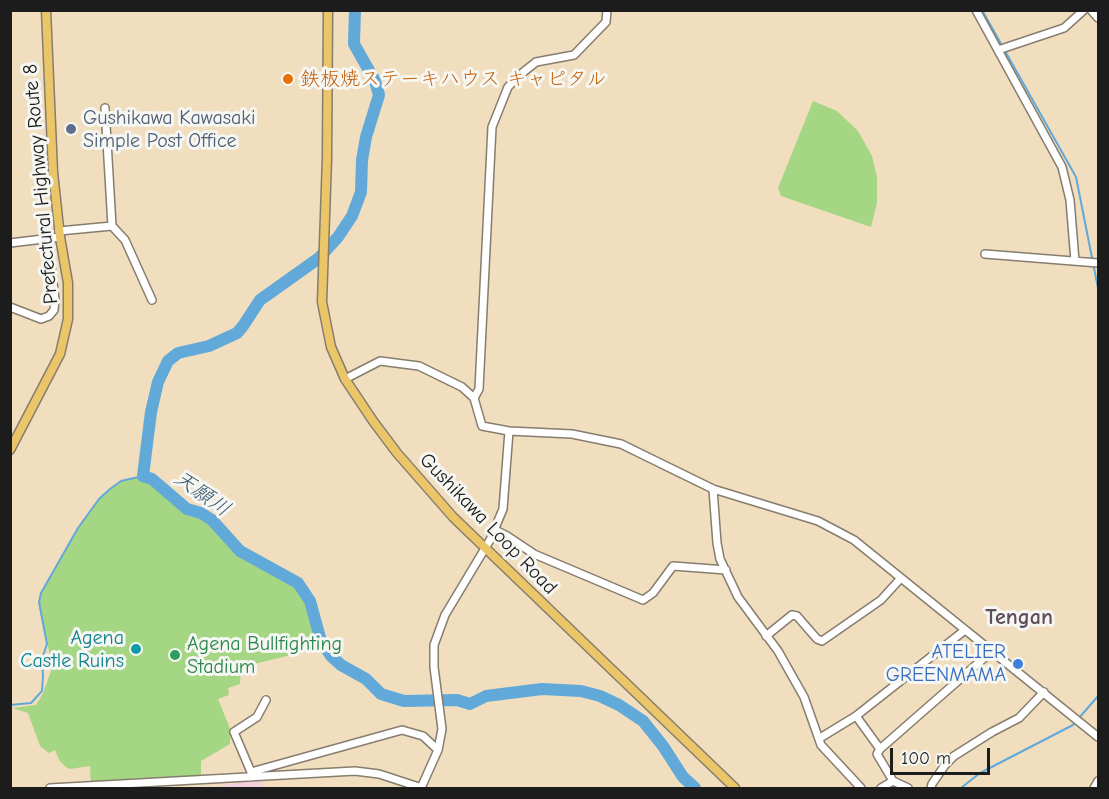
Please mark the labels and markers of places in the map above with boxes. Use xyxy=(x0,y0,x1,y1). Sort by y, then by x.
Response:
place label: 鉄板焼ステーキハウス キャピタル xyxy=(300,67,607,91)
marker: 鉄板焼ステーキハウス キャピタル xyxy=(281,72,295,86)
place label: Gushikawa Kawasaki Simple Post Office xyxy=(83,106,256,153)
marker: Gushikawa Kawasaki Simple Post Office xyxy=(64,122,78,136)
place label: Agena Castle Ruins xyxy=(20,626,124,673)
place label: Agena Bullfighting Stadium xyxy=(187,632,342,679)
place label: ATELIER GREENMAMA xyxy=(886,640,1006,687)
marker: Agena Castle Ruins xyxy=(129,642,143,656)
marker: Agena Bullfighting Stadium xyxy=(168,648,182,662)
marker: ATELIER GREENMAMA xyxy=(1011,657,1025,671)

